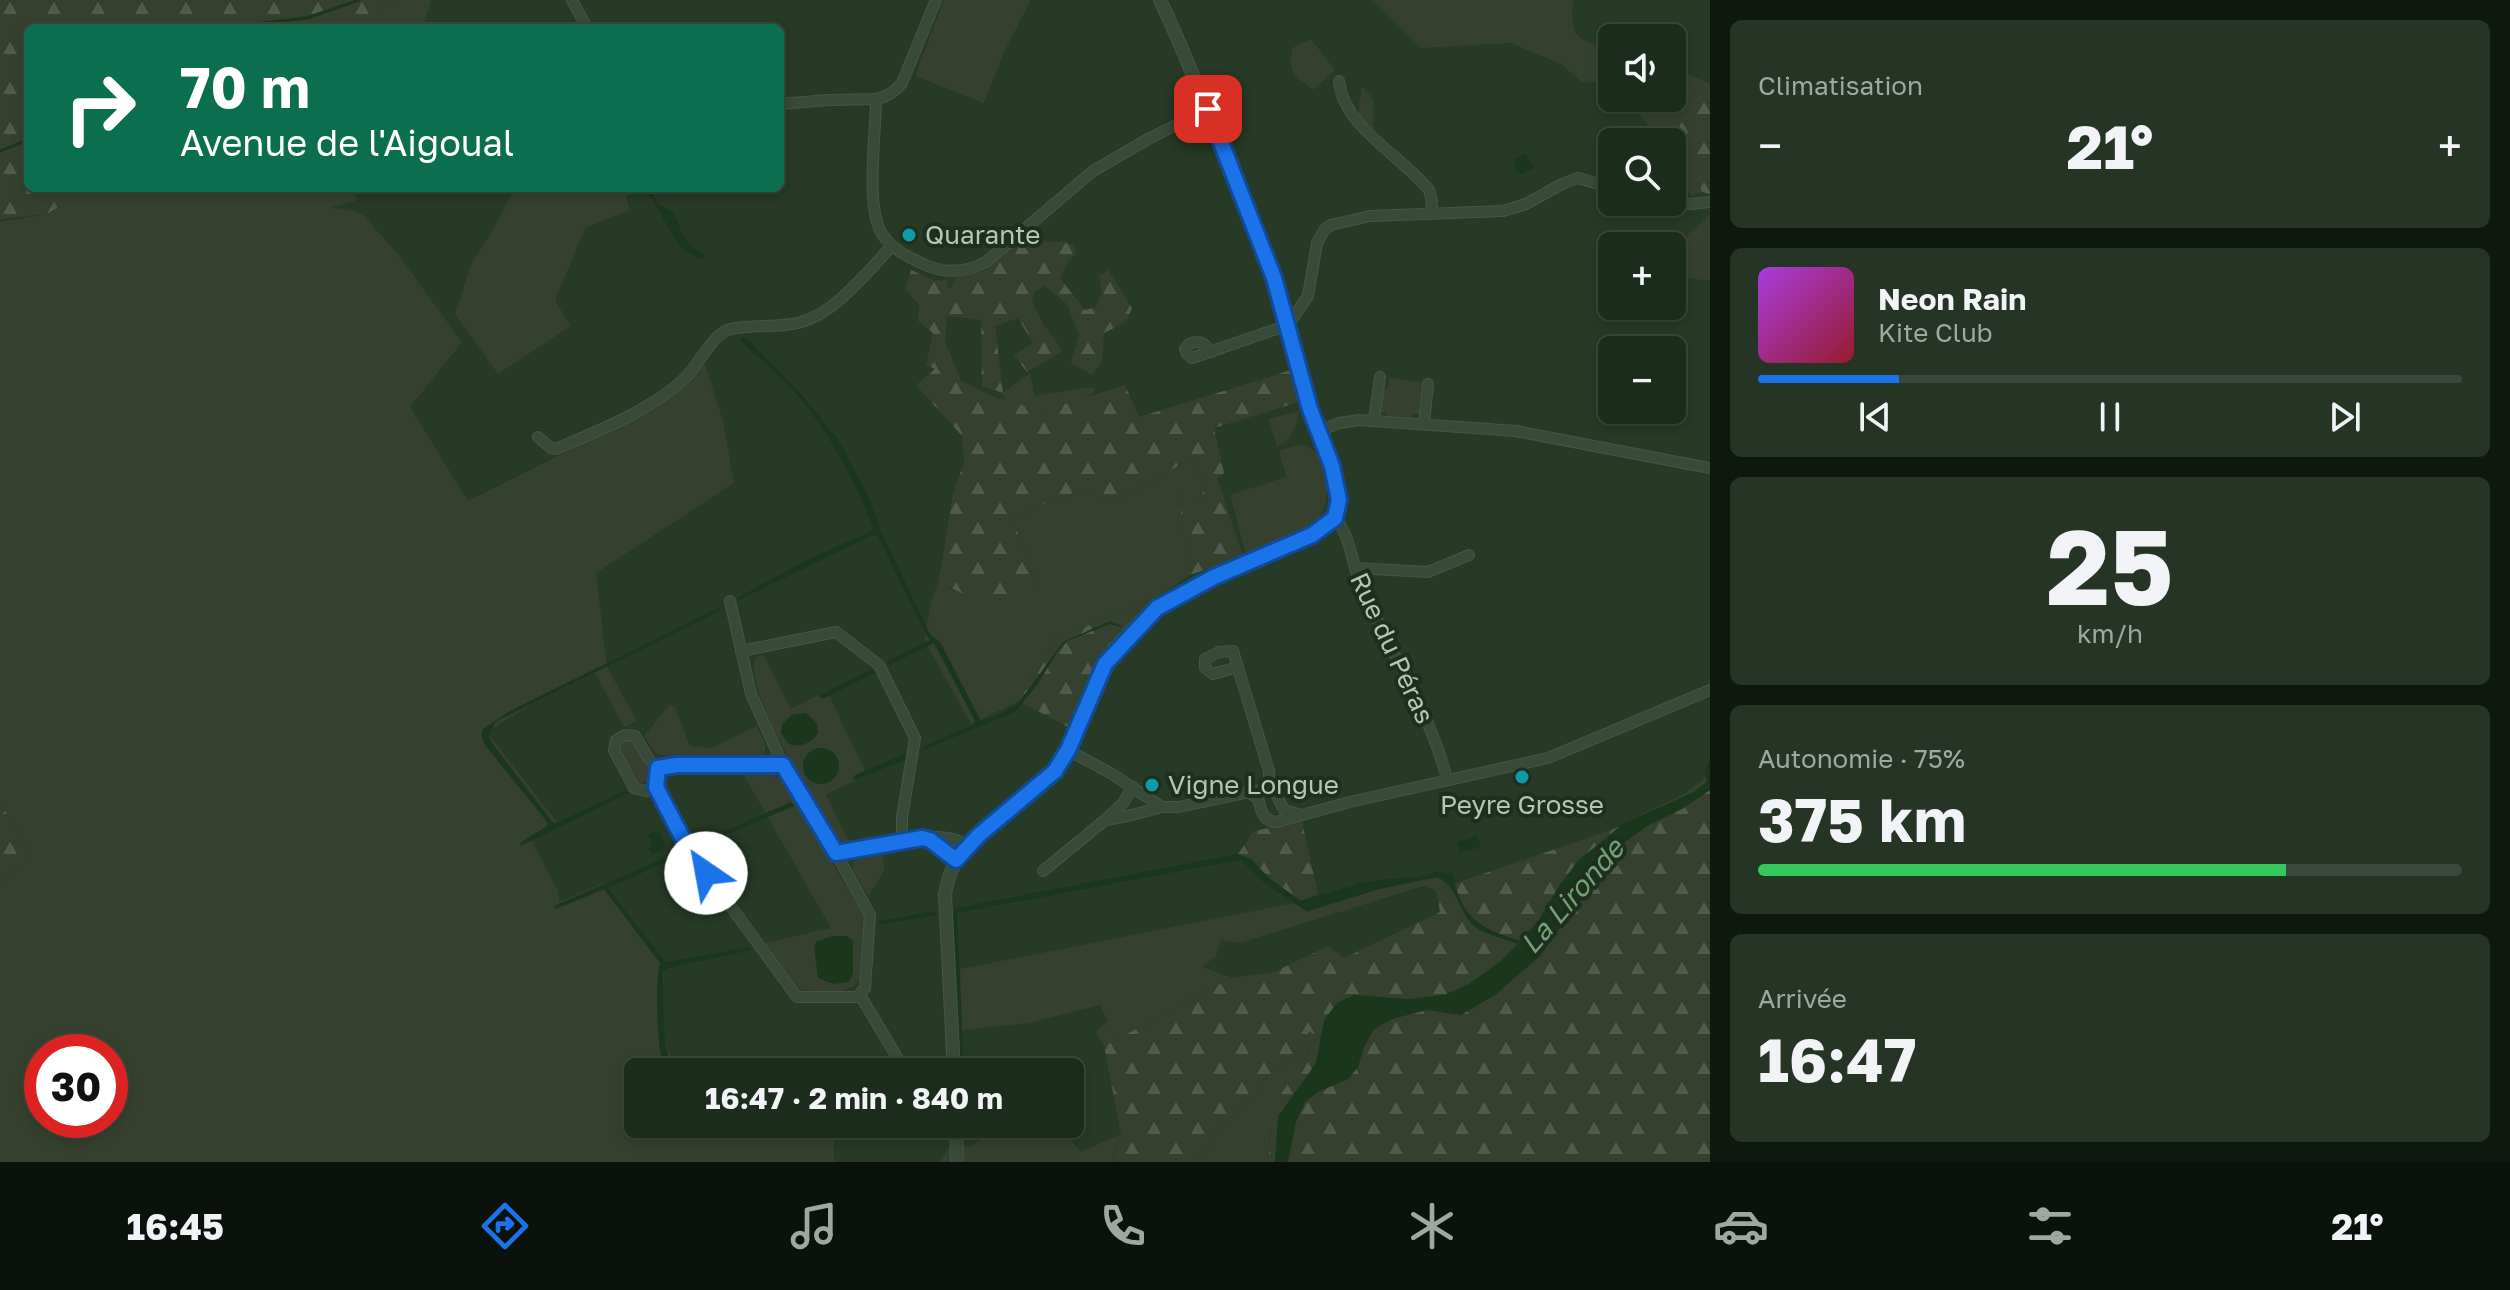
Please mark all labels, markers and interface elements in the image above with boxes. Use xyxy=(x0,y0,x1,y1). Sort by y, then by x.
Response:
map controls xyxy=(1598,24,1686,424)
button: sound xyxy=(1598,24,1686,112)
text: 70 m xyxy=(180,53,310,120)
icon: right xyxy=(48,56,152,160)
text: Climatisation xyxy=(1758,70,1923,101)
pin xyxy=(1174,75,1242,143)
icon: arrive xyxy=(1186,87,1230,131)
text: 21° xyxy=(2067,110,2153,182)
text: − xyxy=(1758,119,1782,172)
text: + xyxy=(2438,119,2462,172)
text: Avenue de l'Aigoual xyxy=(180,121,514,164)
button: search xyxy=(1598,128,1686,216)
place label: Quarante xyxy=(925,219,1040,250)
marker: Quarante xyxy=(900,226,918,244)
button: + xyxy=(1598,232,1686,320)
text: Neon Rain xyxy=(1878,281,2026,317)
text: Kite Club xyxy=(1878,317,1993,348)
button: − xyxy=(1598,336,1686,424)
icon: previous xyxy=(1853,395,1897,439)
icon: pause xyxy=(2088,395,2132,439)
icon: next xyxy=(2323,395,2367,439)
text: 25 xyxy=(2047,503,2173,628)
street label: Rue du Péras xyxy=(1344,567,1441,728)
text: km/h xyxy=(2077,618,2143,649)
text: Autonomie · 75% xyxy=(1758,743,1965,774)
marker: Peyre Grosse xyxy=(1513,768,1531,786)
place label: Vigne Longue xyxy=(1168,769,1339,800)
marker: Vigne Longue xyxy=(1143,776,1161,794)
text: 375 km xyxy=(1758,783,1966,855)
place label: Peyre Grosse xyxy=(1440,789,1604,820)
water label: La Lironde xyxy=(1513,830,1631,960)
position arrow xyxy=(664,831,748,915)
text: Arrivée xyxy=(1758,983,1847,1014)
text: 16:47 xyxy=(1758,1023,1916,1095)
speed limit sign: 30 xyxy=(24,1034,128,1138)
text: 16:47 · 2 min · 840 m xyxy=(705,1080,1003,1116)
icon: directions xyxy=(477,1198,533,1254)
icon: music xyxy=(786,1198,842,1254)
icon: phone xyxy=(1095,1198,1151,1254)
icon: climate xyxy=(1404,1198,1460,1254)
icon: car xyxy=(1713,1198,1769,1254)
icon: filters xyxy=(2022,1198,2078,1254)
text: 16:45 xyxy=(127,1205,224,1248)
text: 21° xyxy=(2331,1205,2383,1248)

